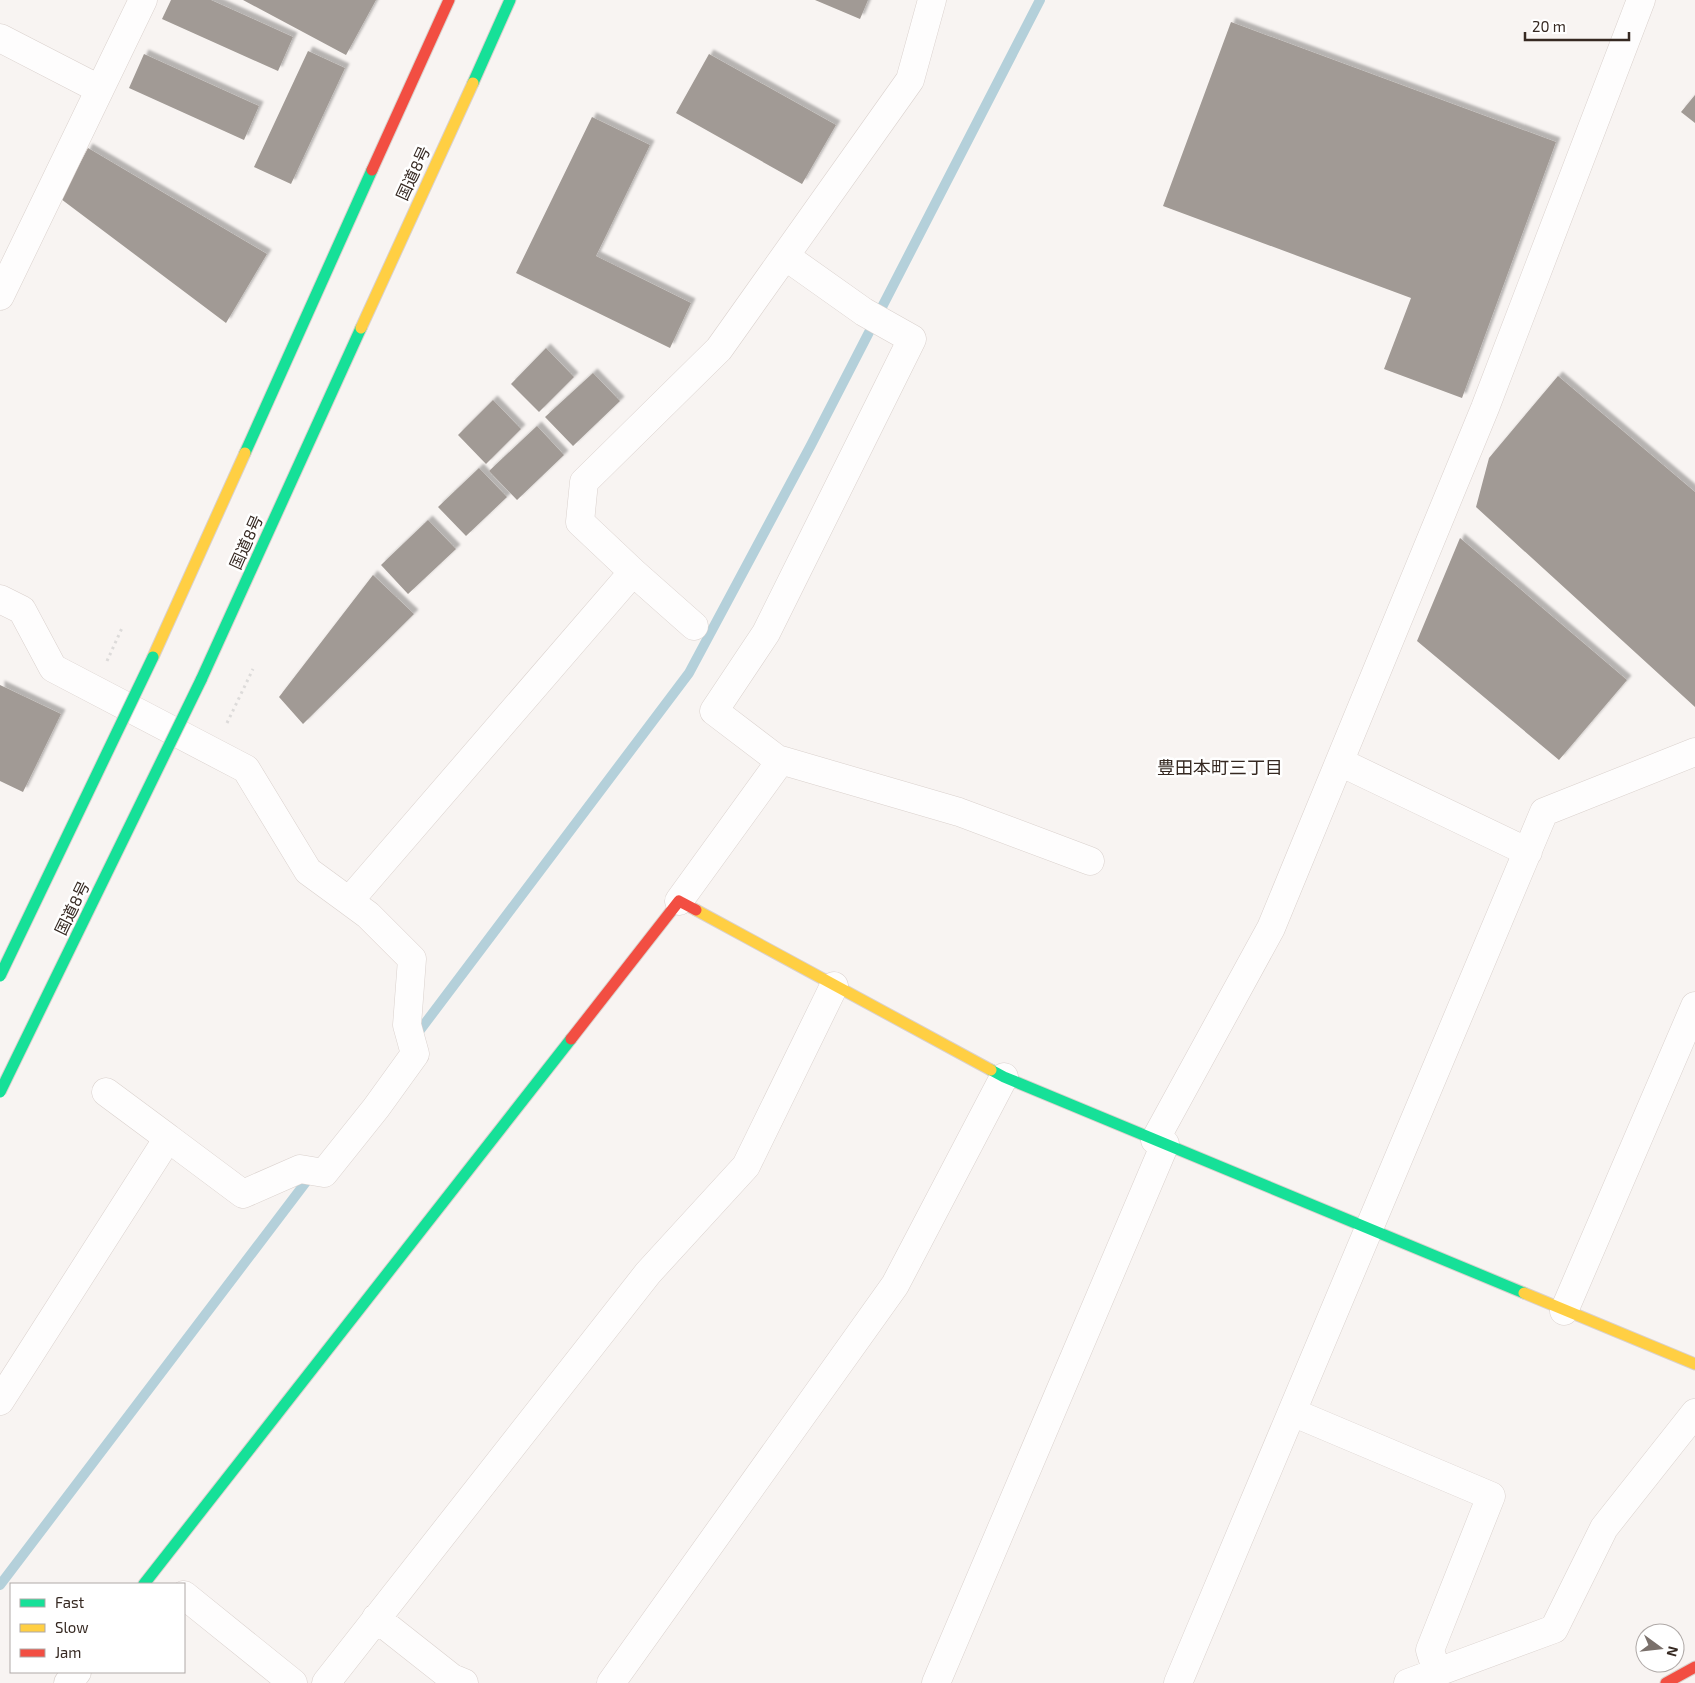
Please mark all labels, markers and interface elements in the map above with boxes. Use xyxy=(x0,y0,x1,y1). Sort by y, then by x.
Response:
scale bar xyxy=(1525,10,1629,42)
text: 20 m xyxy=(1532,17,1566,35)
street label: 国道8号 xyxy=(392,143,433,203)
street label: 国道8号 xyxy=(225,512,266,572)
district label: 豊田本町三丁目 xyxy=(1157,756,1283,778)
street label: 国道8号 xyxy=(50,878,93,938)
legend xyxy=(10,1583,185,1673)
text: Fast xyxy=(55,1593,85,1611)
text: Slow xyxy=(55,1618,89,1636)
north arrow xyxy=(1635,1623,1685,1673)
text: Jam xyxy=(55,1643,81,1661)
text: N xyxy=(1664,1644,1683,1659)

